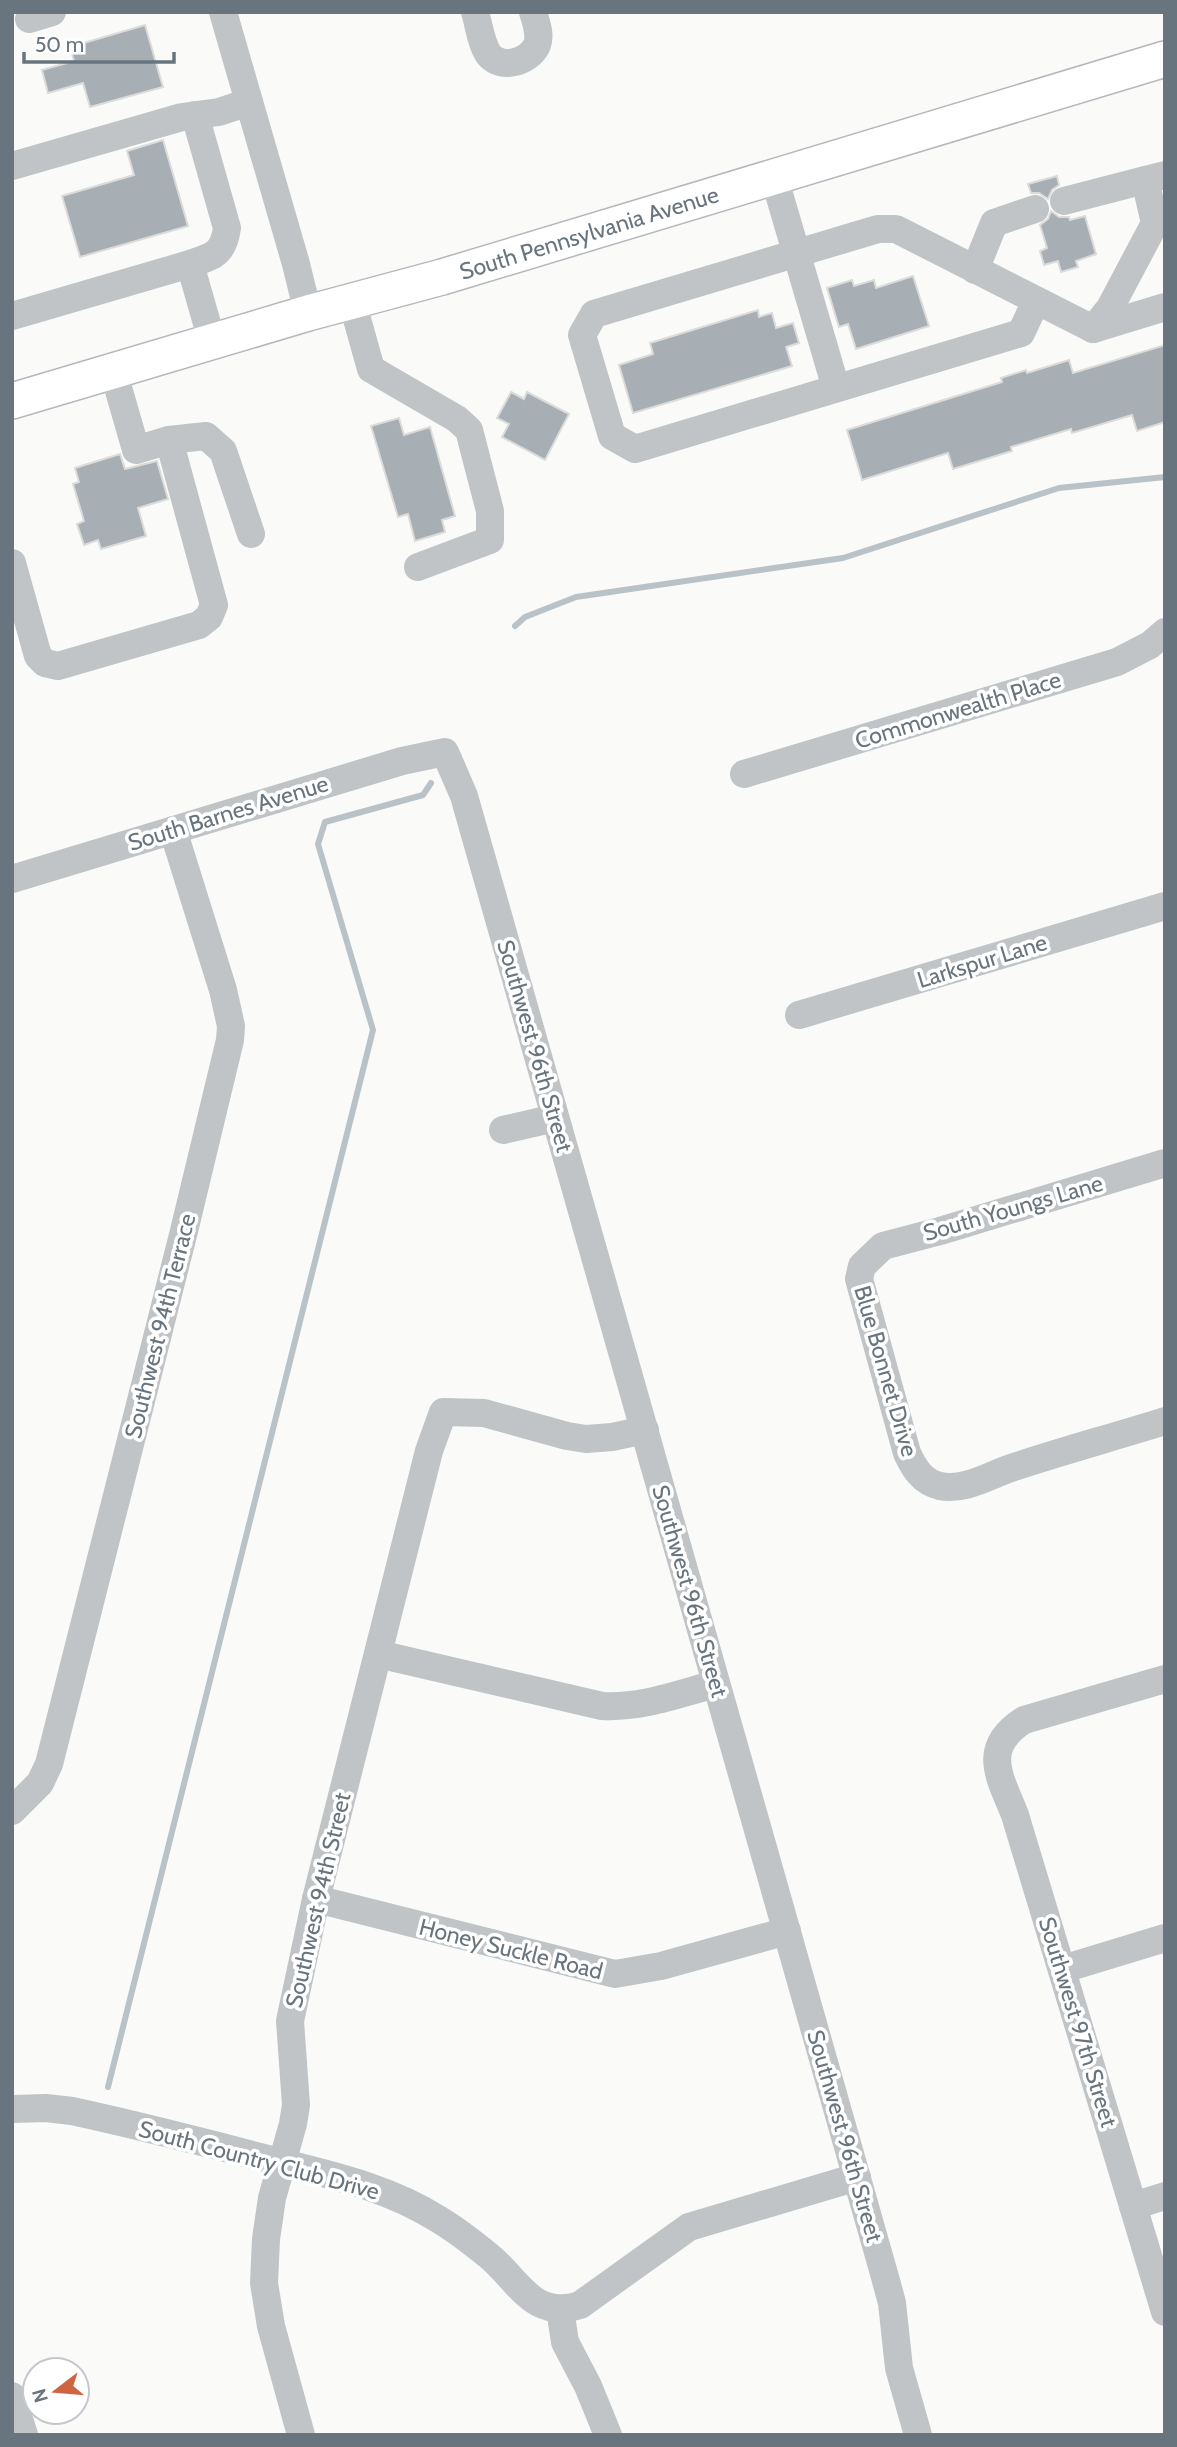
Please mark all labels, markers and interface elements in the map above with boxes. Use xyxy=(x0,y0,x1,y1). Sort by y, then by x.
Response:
scale bar xyxy=(24,21,175,65)
text: 50 m xyxy=(35,32,84,57)
street label: South Pennsylvania Avenue xyxy=(456,180,722,286)
street label: Commonwealth Place xyxy=(852,665,1065,755)
street label: South Barnes Avenue xyxy=(125,769,332,857)
street label: Larkspur Lane xyxy=(914,928,1050,994)
street label: Southwest 96th Street xyxy=(491,937,579,1156)
street label: South Youngs Lane xyxy=(920,1169,1106,1247)
street label: Southwest 94th Terrace xyxy=(119,1211,202,1441)
street label: Blue Bonnet Drive xyxy=(848,1282,924,1460)
street label: Southwest 96th Street xyxy=(646,1482,734,1701)
street label: Southwest 94th Street xyxy=(280,1790,356,2010)
street label: Honey Suckle Road xyxy=(416,1913,606,1985)
street label: Southwest 97th Street xyxy=(1033,1914,1123,2131)
street label: Southwest 96th Street xyxy=(801,2027,889,2246)
street label: South Country Club Drive xyxy=(136,2114,382,2206)
north arrow xyxy=(21,2356,91,2426)
text: N xyxy=(27,2386,53,2405)

